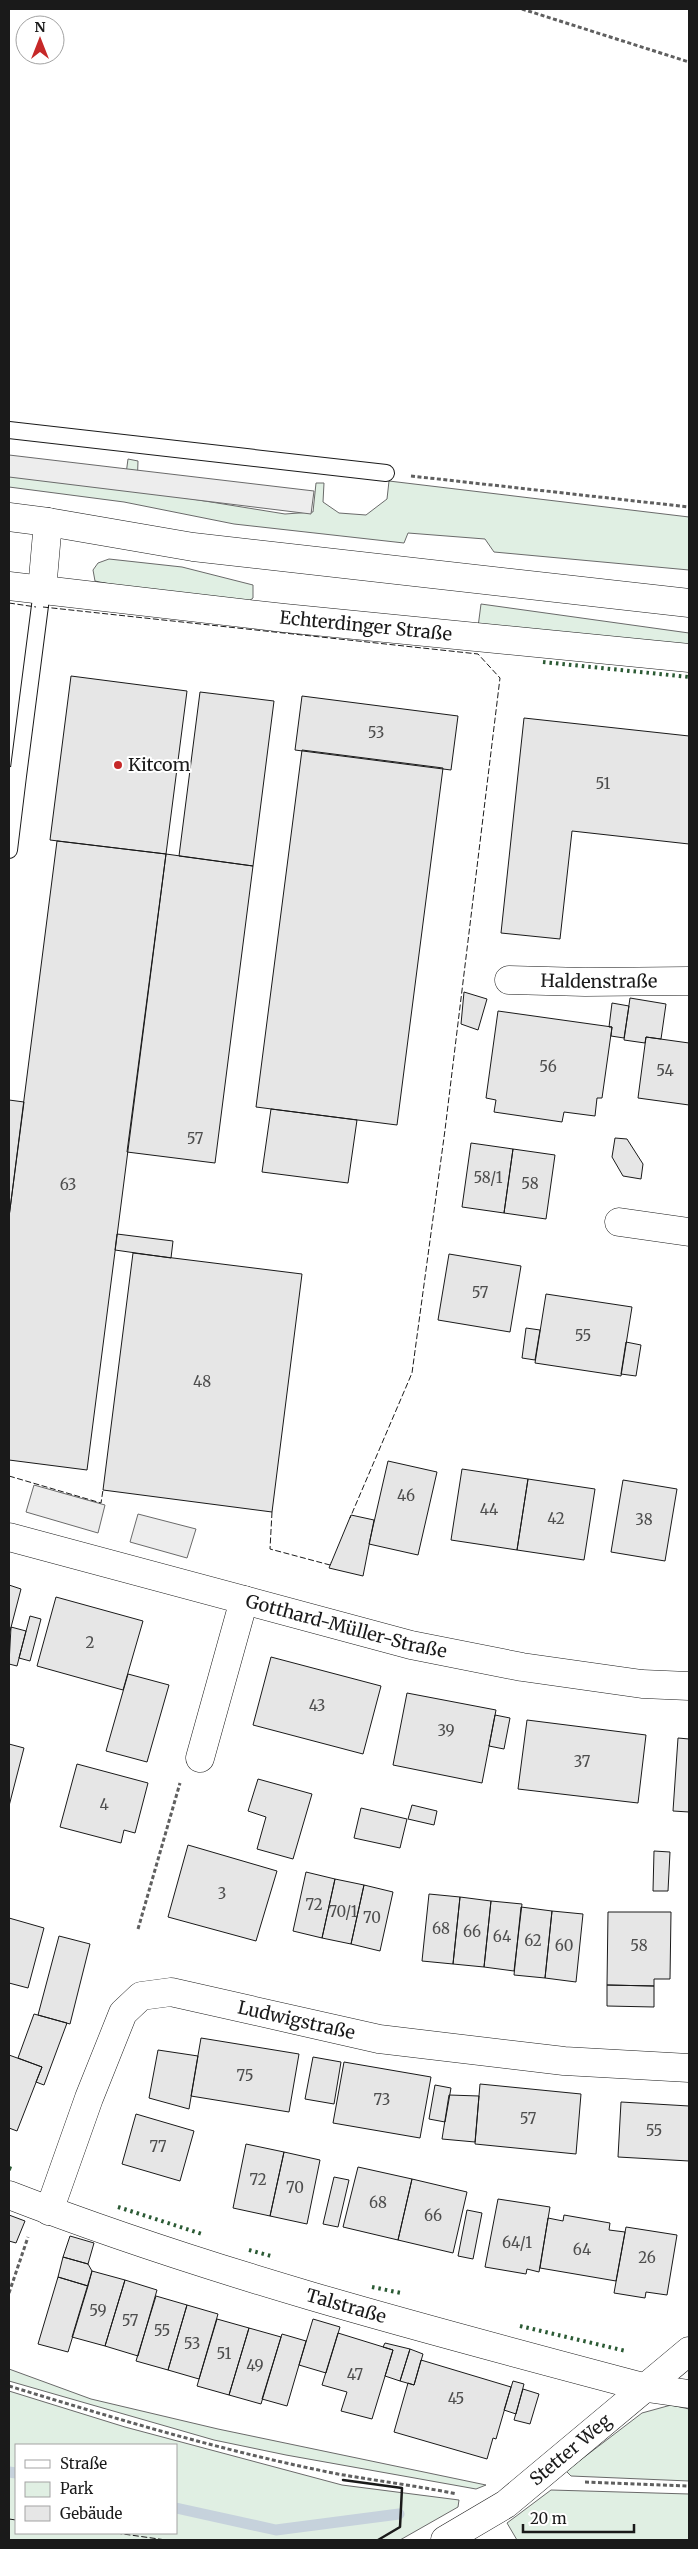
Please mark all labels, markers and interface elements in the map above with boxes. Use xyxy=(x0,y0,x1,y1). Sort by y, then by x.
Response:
north arrow xyxy=(15,15,65,65)
text: N xyxy=(34,18,46,36)
street label: Echterdinger Straße xyxy=(278,606,453,646)
house number: 53 xyxy=(368,723,384,742)
place label: Kitcom xyxy=(128,753,191,776)
marker: Kitcom xyxy=(112,759,124,771)
house number: 51 xyxy=(596,774,611,793)
street label: Haldenstraße xyxy=(540,969,658,993)
house number: 56 xyxy=(539,1057,557,1076)
house number: 54 xyxy=(656,1061,674,1080)
house number: 57 xyxy=(187,1129,204,1148)
house number: 58/1 xyxy=(473,1168,503,1187)
house number: 58 xyxy=(521,1174,539,1193)
house number: 63 xyxy=(60,1175,76,1194)
house number: 57 xyxy=(472,1283,489,1302)
house number: 55 xyxy=(575,1326,591,1345)
house number: 48 xyxy=(193,1372,211,1391)
house number: 46 xyxy=(397,1486,415,1505)
house number: 44 xyxy=(480,1500,498,1519)
house number: 42 xyxy=(547,1509,565,1528)
house number: 38 xyxy=(635,1510,653,1529)
street label: Gotthard-Müller-Straße xyxy=(243,1589,449,1663)
house number: 2 xyxy=(86,1633,95,1652)
house number: 43 xyxy=(309,1696,325,1715)
house number: 39 xyxy=(437,1721,455,1740)
house number: 37 xyxy=(574,1752,591,1771)
house number: 4 xyxy=(99,1795,109,1814)
house number: 3 xyxy=(218,1884,226,1903)
house number: 72 xyxy=(305,1895,323,1914)
house number: 70/1 xyxy=(328,1902,358,1921)
house number: 70 xyxy=(363,1908,381,1927)
house number: 68 xyxy=(432,1919,450,1938)
house number: 66 xyxy=(463,1922,481,1941)
house number: 64 xyxy=(493,1927,511,1946)
house number: 62 xyxy=(524,1931,542,1950)
house number: 60 xyxy=(555,1936,573,1955)
house number: 58 xyxy=(630,1936,648,1955)
street label: Ludwigstraße xyxy=(236,1995,357,2044)
house number: 75 xyxy=(237,2066,253,2085)
house number: 73 xyxy=(374,2090,390,2109)
house number: 57 xyxy=(520,2109,537,2128)
house number: 55 xyxy=(646,2121,662,2140)
house number: 77 xyxy=(149,2137,167,2156)
house number: 72 xyxy=(249,2170,267,2189)
house number: 70 xyxy=(286,2178,304,2197)
house number: 68 xyxy=(369,2193,387,2212)
house number: 66 xyxy=(424,2206,442,2225)
house number: 64/1 xyxy=(502,2233,532,2252)
house number: 64 xyxy=(573,2240,591,2259)
house number: 26 xyxy=(638,2248,656,2267)
street label: Talstraße xyxy=(303,2283,389,2328)
house number: 59 xyxy=(89,2301,107,2320)
house number: 57 xyxy=(122,2311,139,2330)
house number: 55 xyxy=(154,2321,170,2340)
house number: 53 xyxy=(184,2334,200,2353)
house number: 51 xyxy=(217,2344,232,2363)
house number: 49 xyxy=(246,2356,264,2375)
house number: 47 xyxy=(347,2365,364,2384)
house number: 45 xyxy=(448,2389,464,2408)
street label: Stetter Weg xyxy=(525,2409,616,2490)
legend xyxy=(15,2444,178,2534)
text: Straße xyxy=(60,2454,107,2473)
text: Park xyxy=(60,2479,94,2498)
scale bar xyxy=(523,2502,634,2534)
text: Gebäude xyxy=(60,2504,123,2523)
text: 20 m xyxy=(530,2509,567,2528)

